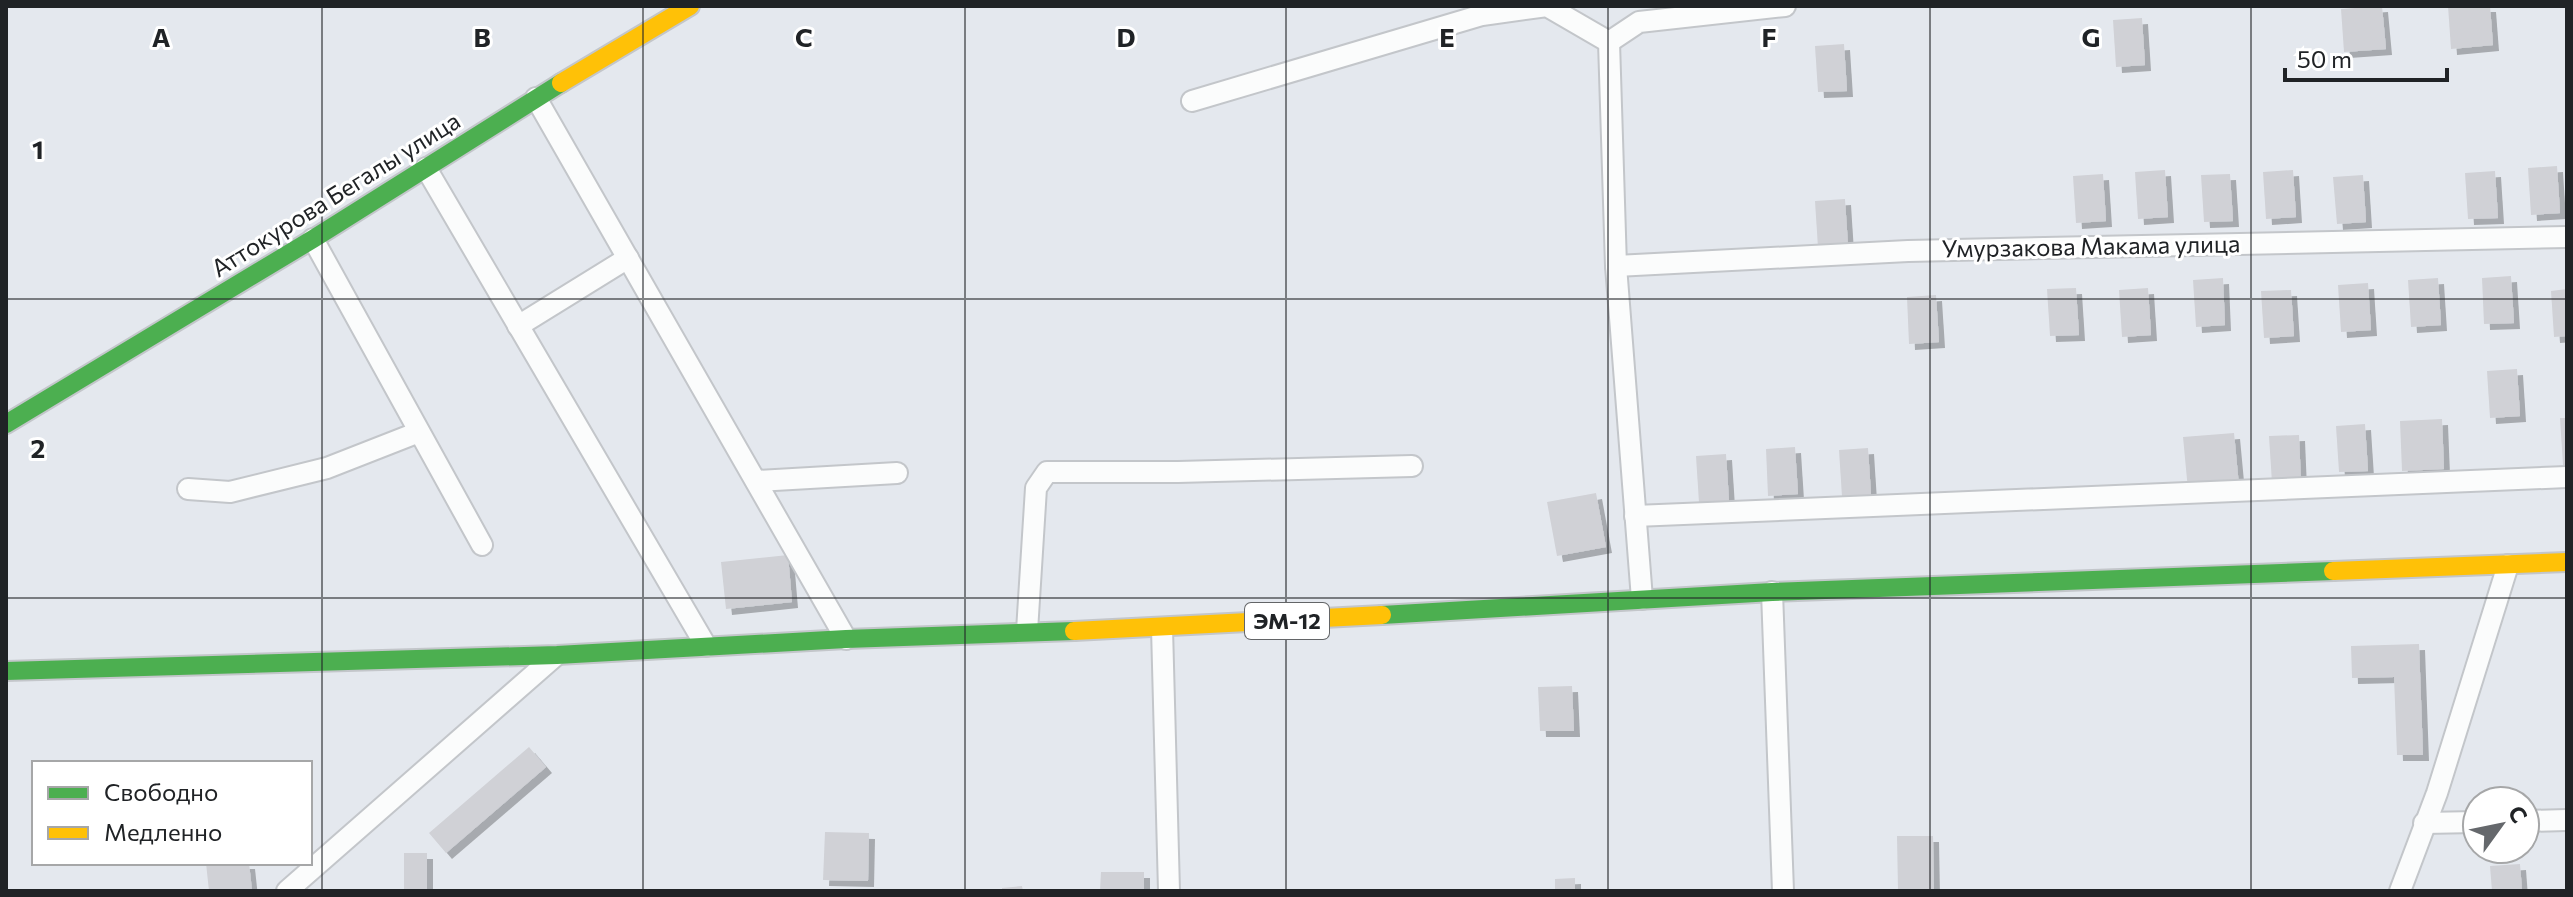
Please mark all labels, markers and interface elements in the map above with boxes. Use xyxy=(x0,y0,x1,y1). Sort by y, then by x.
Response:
text: A xyxy=(152,21,171,52)
text: B xyxy=(473,21,491,52)
text: C xyxy=(795,21,813,52)
text: D xyxy=(1116,21,1136,52)
text: E xyxy=(1439,21,1455,52)
text: F xyxy=(1761,21,1777,52)
text: G xyxy=(2082,21,2100,52)
scale bar xyxy=(2285,32,2447,82)
text: 50 m xyxy=(2297,44,2352,73)
street label: Аттокурова Бегалы улица xyxy=(206,105,465,282)
text: 1 xyxy=(32,133,44,164)
street label: Умурзакова Макама улица xyxy=(1941,228,2241,263)
text: 2 xyxy=(31,432,45,463)
road number: ЭМ-12 xyxy=(1245,603,1329,639)
legend xyxy=(32,761,312,865)
text: Свободно xyxy=(104,777,218,806)
north arrow xyxy=(2461,785,2541,865)
text: С xyxy=(2503,800,2534,827)
text: Медленно xyxy=(104,817,222,846)

